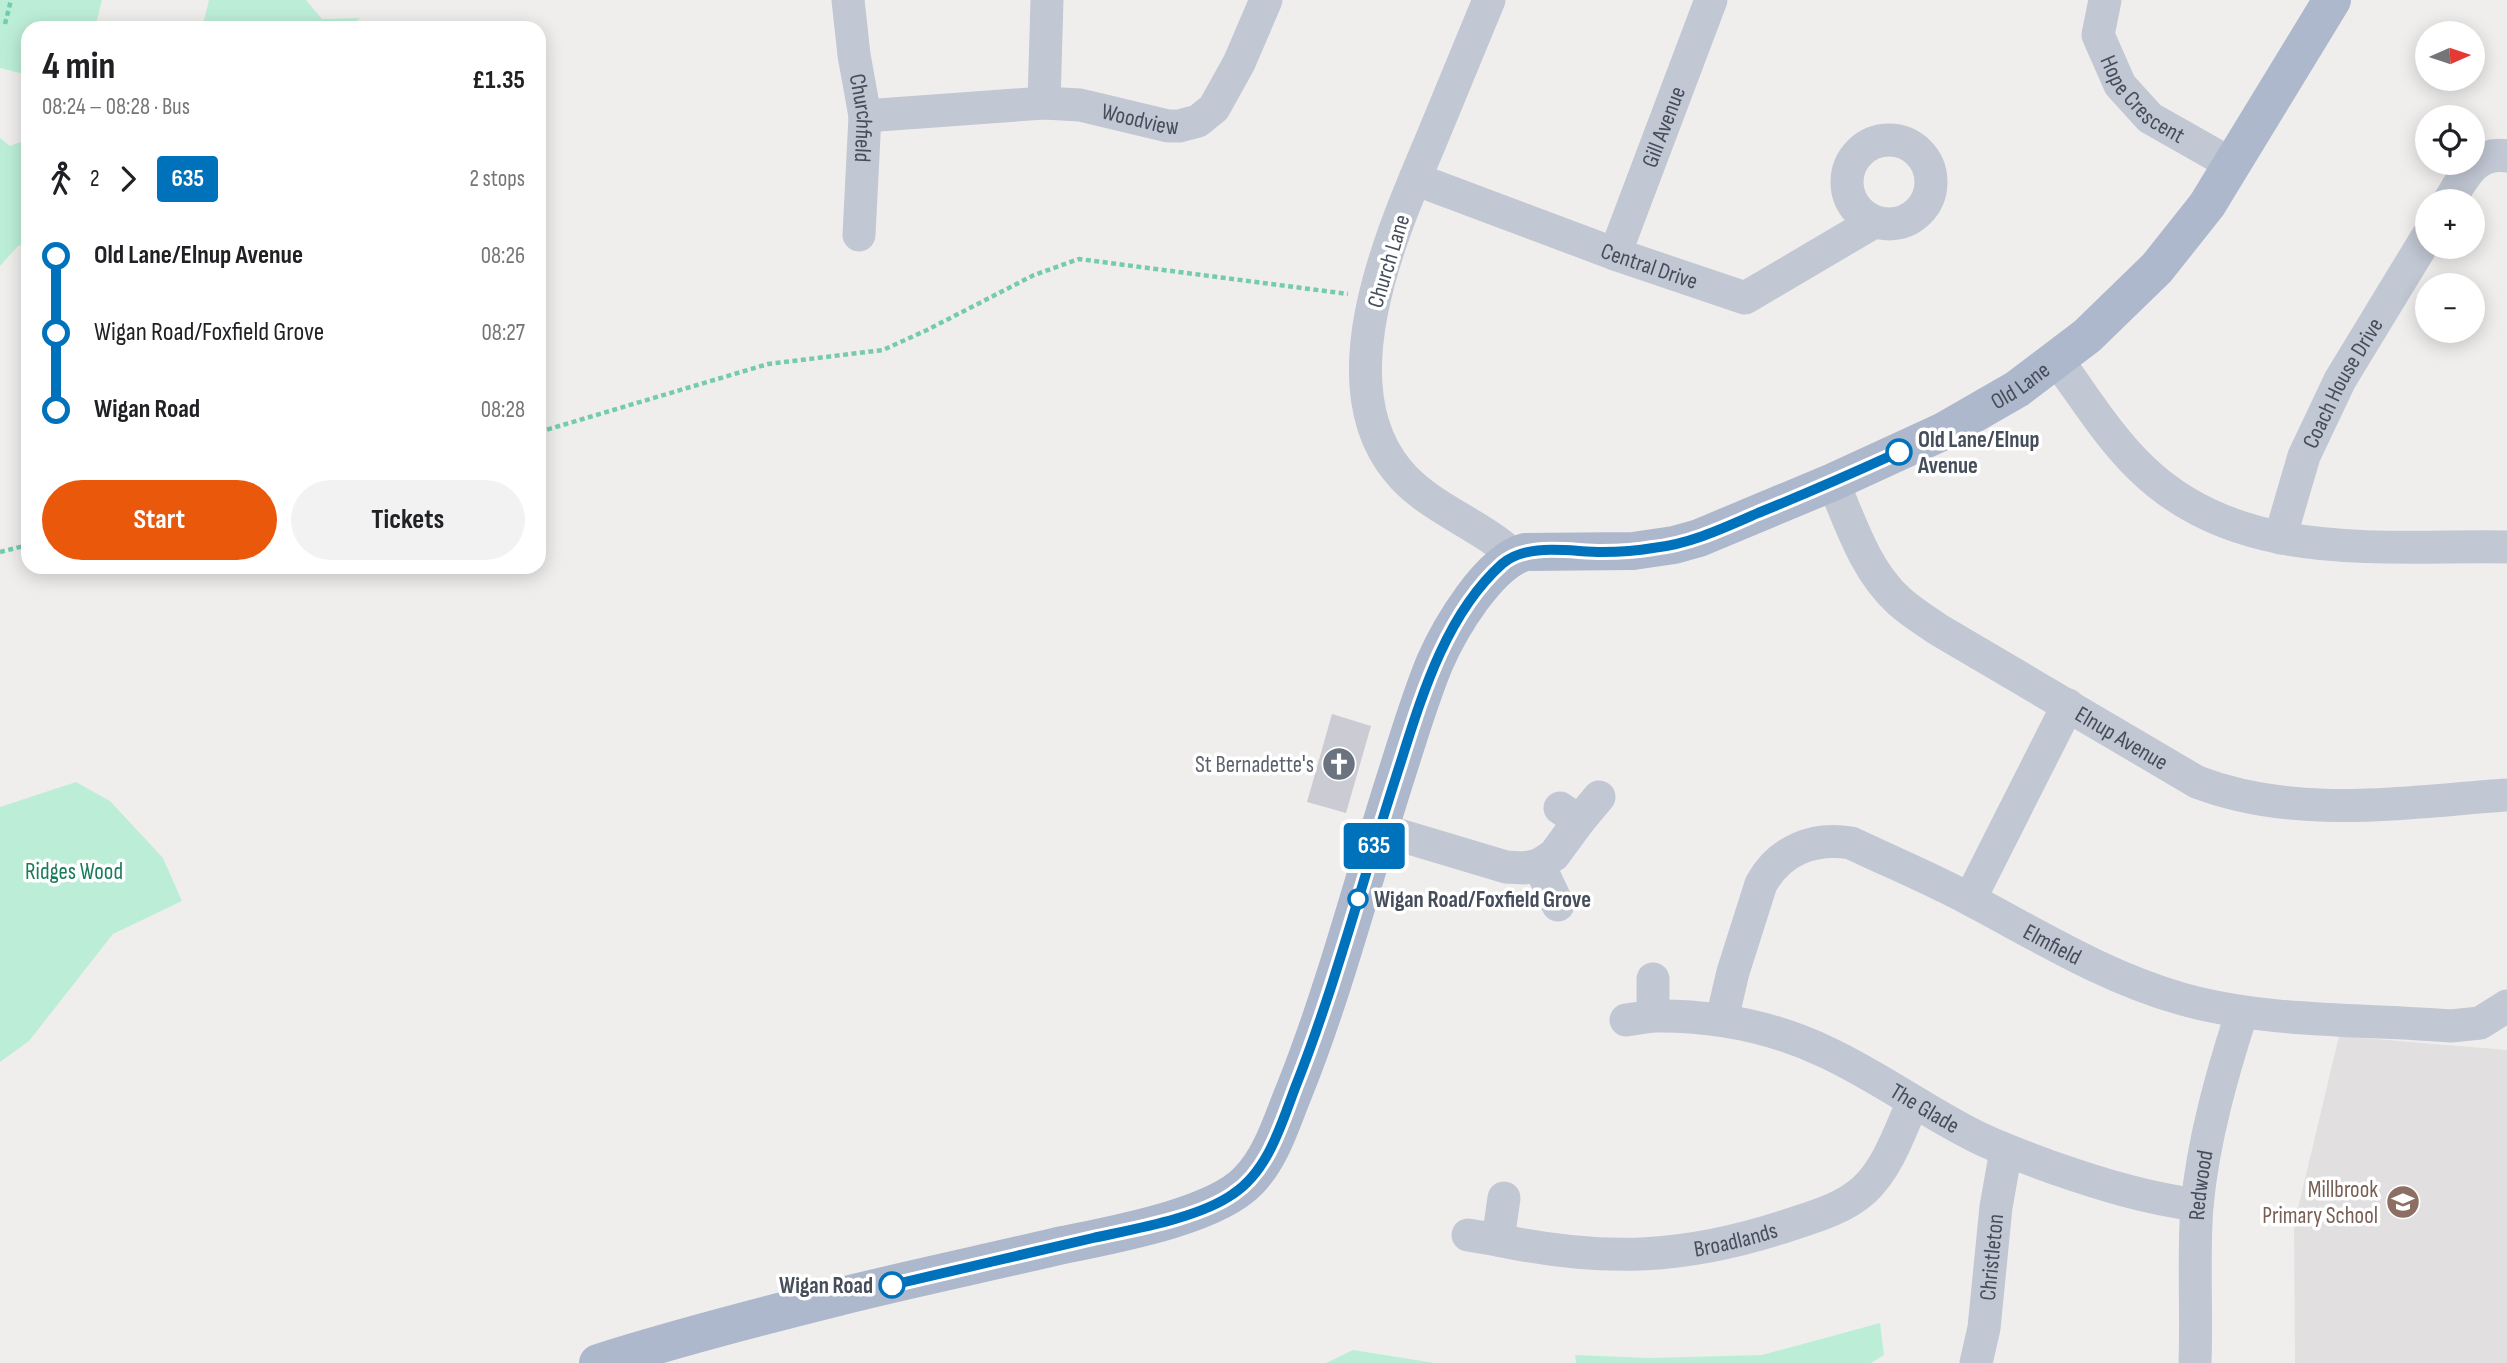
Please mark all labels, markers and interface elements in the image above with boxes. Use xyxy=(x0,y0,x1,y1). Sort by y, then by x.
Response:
north arrow xyxy=(2415,21,2485,91)
map controls xyxy=(2415,21,2485,343)
text: 4 min xyxy=(42,44,115,89)
street label: Hope Crescent xyxy=(2094,51,2190,150)
text: £1.35 xyxy=(472,65,525,96)
street label: Churchfield xyxy=(843,72,878,163)
street label: Gill Avenue xyxy=(1636,83,1692,172)
text: 08:24 – 08:28 · Bus xyxy=(42,93,190,121)
street label: Woodview xyxy=(1099,98,1179,141)
button: locate xyxy=(2415,105,2485,175)
icon: walk xyxy=(42,160,80,198)
icon: forward xyxy=(109,160,147,198)
text: 635 xyxy=(171,164,204,193)
text: 2 xyxy=(90,165,99,193)
text: 2 stops xyxy=(469,165,525,193)
button: + xyxy=(2415,189,2485,259)
street label: Church Lane xyxy=(1362,211,1416,311)
street label: Central Drive xyxy=(1597,237,1701,296)
text: Old Lane/Elnup Avenue xyxy=(94,240,303,271)
text: 08:26 xyxy=(481,242,525,270)
button: − xyxy=(2415,273,2485,343)
street label: Coach House Drive xyxy=(2297,313,2390,453)
text: Wigan Road/Foxfield Grove xyxy=(94,317,324,348)
text: 08:27 xyxy=(482,319,525,347)
street label: Old Lane xyxy=(1986,356,2056,416)
text: Wigan Road xyxy=(94,394,200,425)
text: 08:28 xyxy=(481,396,525,424)
place label: Old Lane/Elnup Avenue xyxy=(1917,426,2040,480)
marker: Old Lane/Elnup Avenue xyxy=(1886,439,1912,465)
button: Start xyxy=(42,480,277,560)
button: Tickets xyxy=(291,480,525,560)
street label: Elnup Avenue xyxy=(2070,700,2173,777)
church icon: St Bernadette's xyxy=(1320,745,1358,783)
place label: St Bernadette's xyxy=(1195,751,1314,779)
line badge: 635 xyxy=(1334,823,1414,869)
text: 635 xyxy=(1358,831,1390,860)
park label: Ridges Wood xyxy=(25,858,123,886)
place label: Wigan Road/Foxfield Grove xyxy=(1374,886,1591,914)
marker: Wigan Road/Foxfield Grove xyxy=(1348,889,1368,909)
street label: Elmfield xyxy=(2018,918,2086,972)
street label: The Glade xyxy=(1885,1077,1964,1140)
street label: Redwood xyxy=(2183,1148,2220,1221)
place label: Millbrook Primary School xyxy=(2262,1176,2378,1230)
school or university icon: Millbrook Primary School xyxy=(2384,1183,2422,1221)
street label: Christleton xyxy=(1974,1213,2010,1302)
street label: Broadlands xyxy=(1692,1217,1781,1264)
place label: Wigan Road xyxy=(779,1272,873,1300)
marker: Wigan Road xyxy=(879,1272,905,1298)

